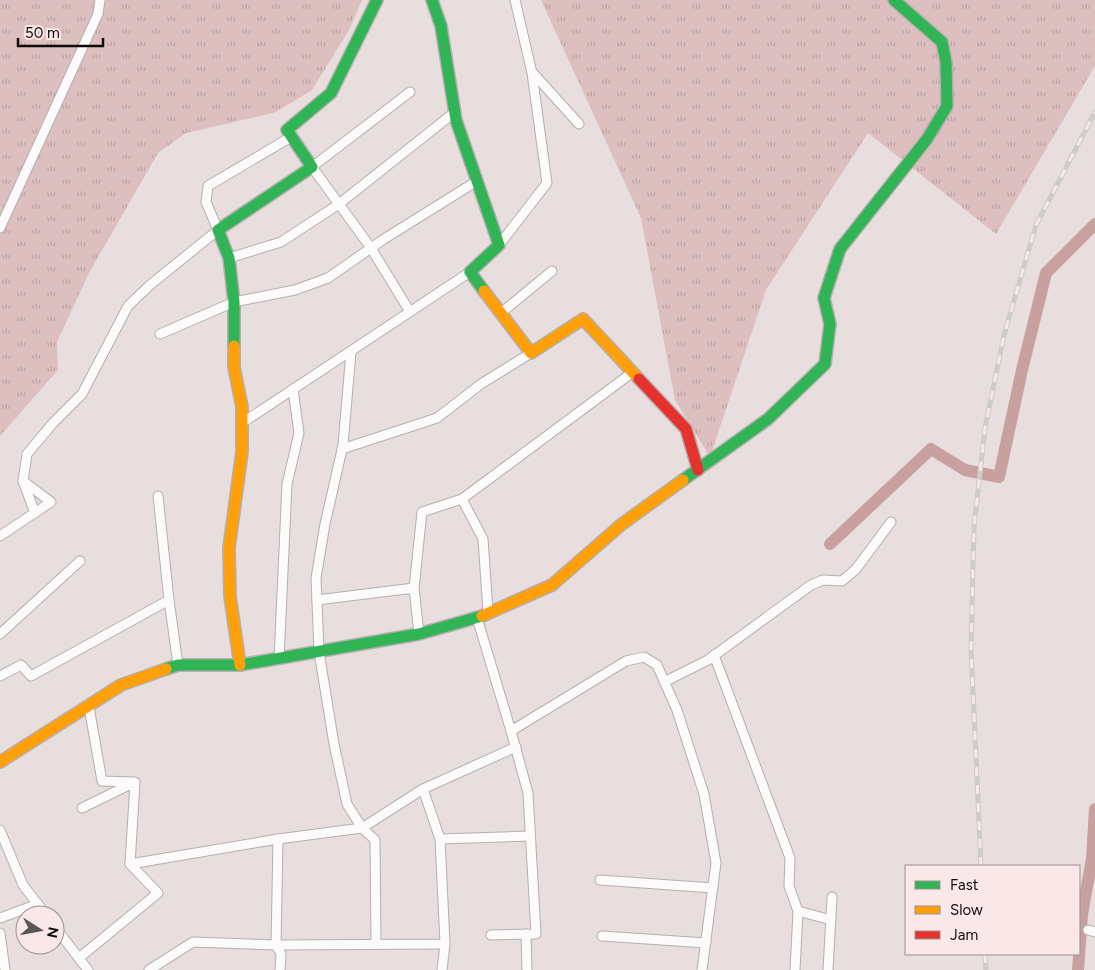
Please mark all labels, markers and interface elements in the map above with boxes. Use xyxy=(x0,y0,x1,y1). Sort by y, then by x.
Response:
scale bar xyxy=(18,15,102,47)
text: 50 m xyxy=(25,24,60,42)
legend xyxy=(905,865,1080,955)
text: Fast xyxy=(950,876,979,894)
text: Slow xyxy=(950,901,983,919)
north arrow xyxy=(15,905,65,955)
text: N xyxy=(43,925,62,939)
text: Jam xyxy=(950,926,978,944)

